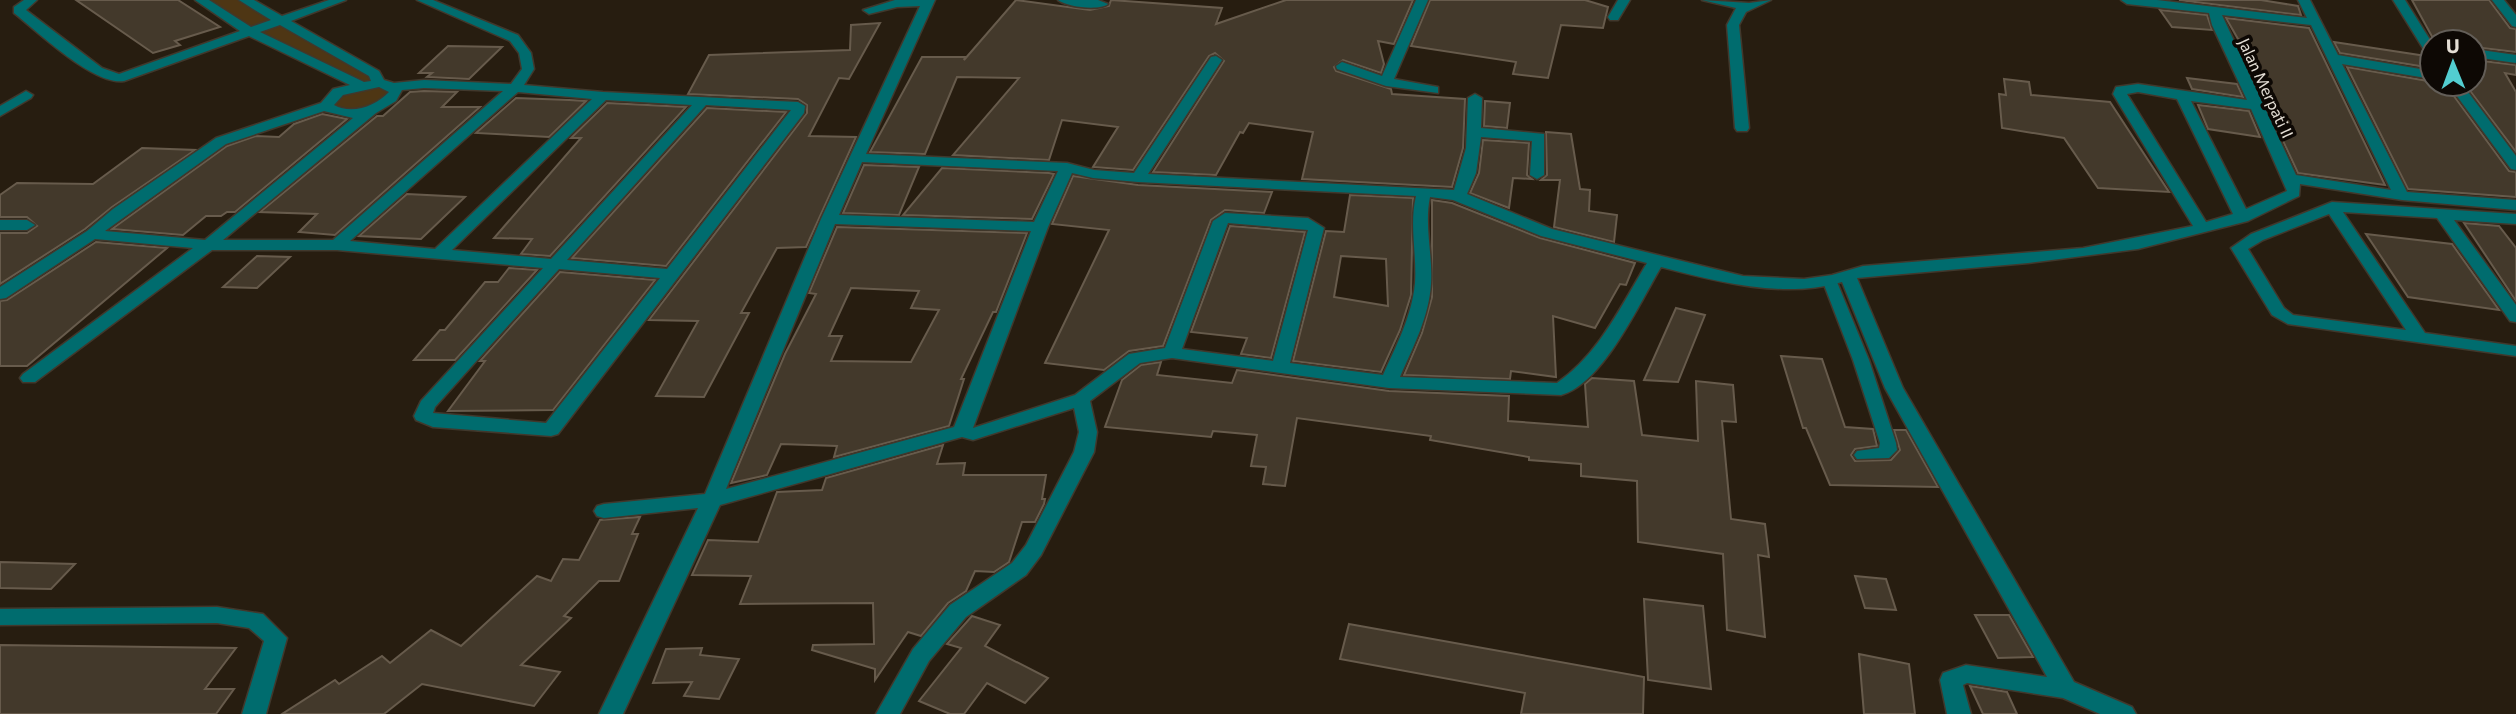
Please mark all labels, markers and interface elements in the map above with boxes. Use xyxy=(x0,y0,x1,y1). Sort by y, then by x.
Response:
north arrow xyxy=(2418,28,2488,98)
text: U xyxy=(2446,34,2460,57)
street label: Jalan Merpati II xyxy=(2235,35,2298,141)

